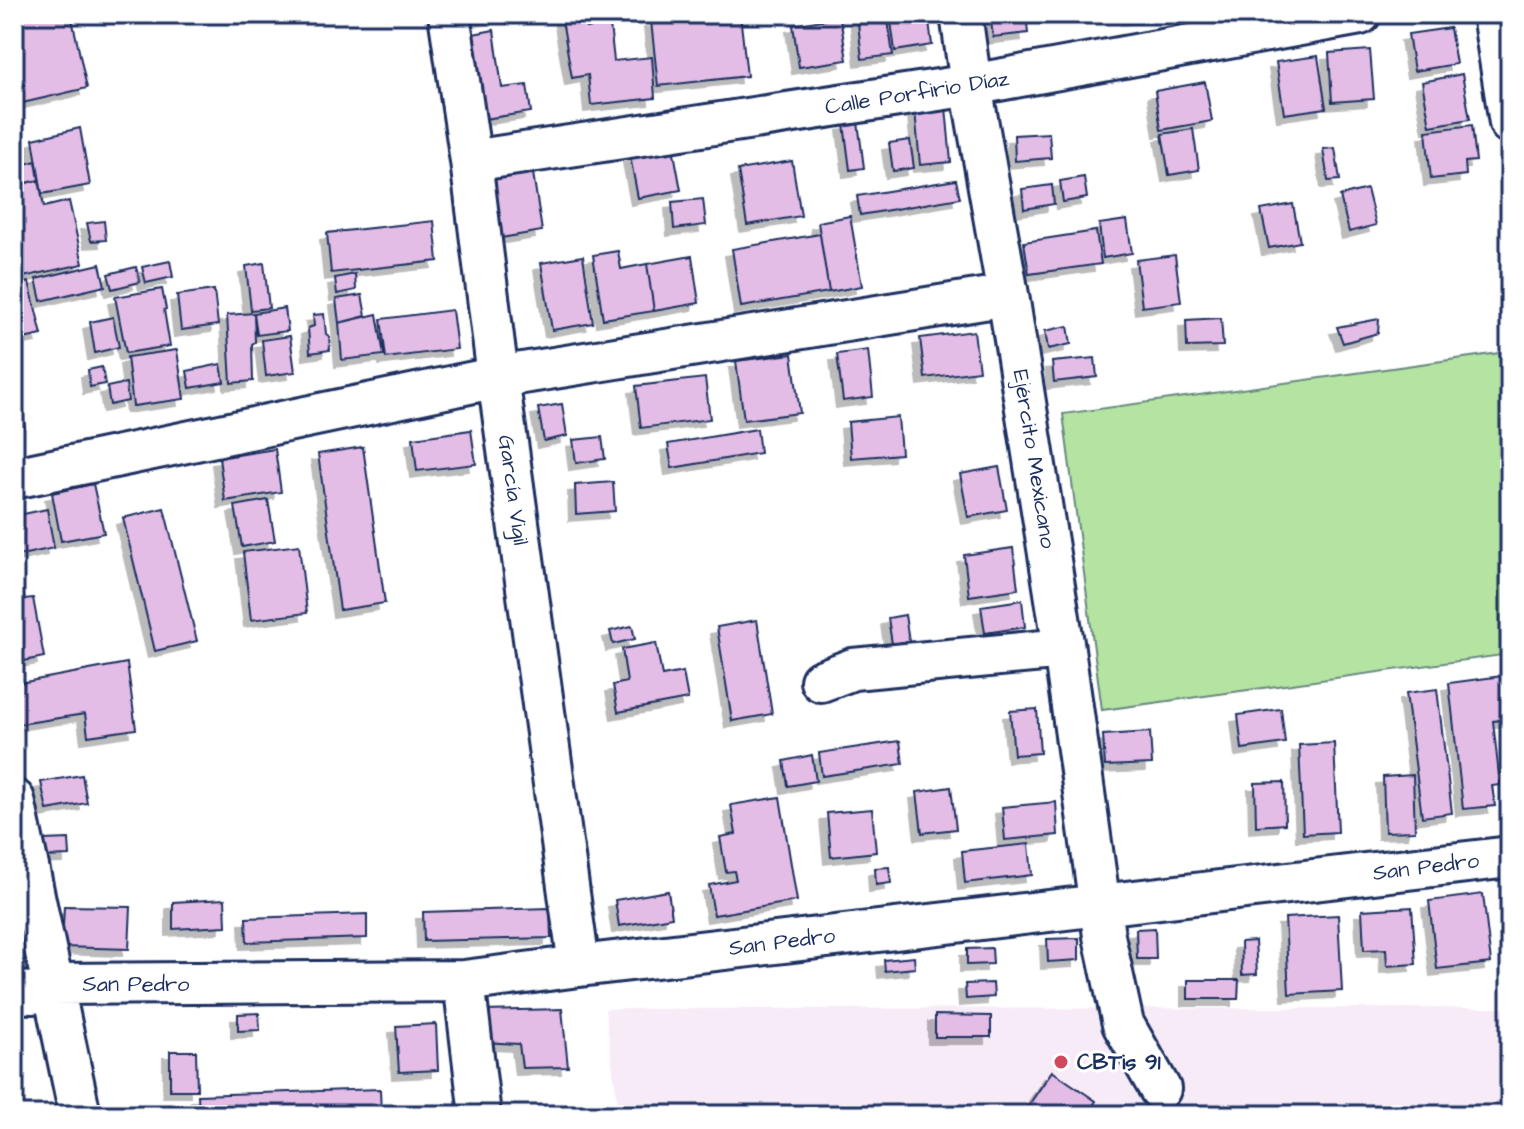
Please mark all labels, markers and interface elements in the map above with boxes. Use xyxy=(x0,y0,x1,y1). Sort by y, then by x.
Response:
street label: Calle Porfirio Díaz xyxy=(823,63,1011,123)
street label: Ejército Mexicano xyxy=(1005,367,1064,551)
street label: García Vigil xyxy=(489,433,536,547)
street label: San Pedro xyxy=(1371,845,1482,889)
street label: San Pedro xyxy=(727,920,838,964)
street label: San Pedro xyxy=(83,969,190,1000)
place label: CBTis 91 xyxy=(1077,1047,1161,1078)
marker: CBTis 91 xyxy=(1052,1053,1070,1071)

